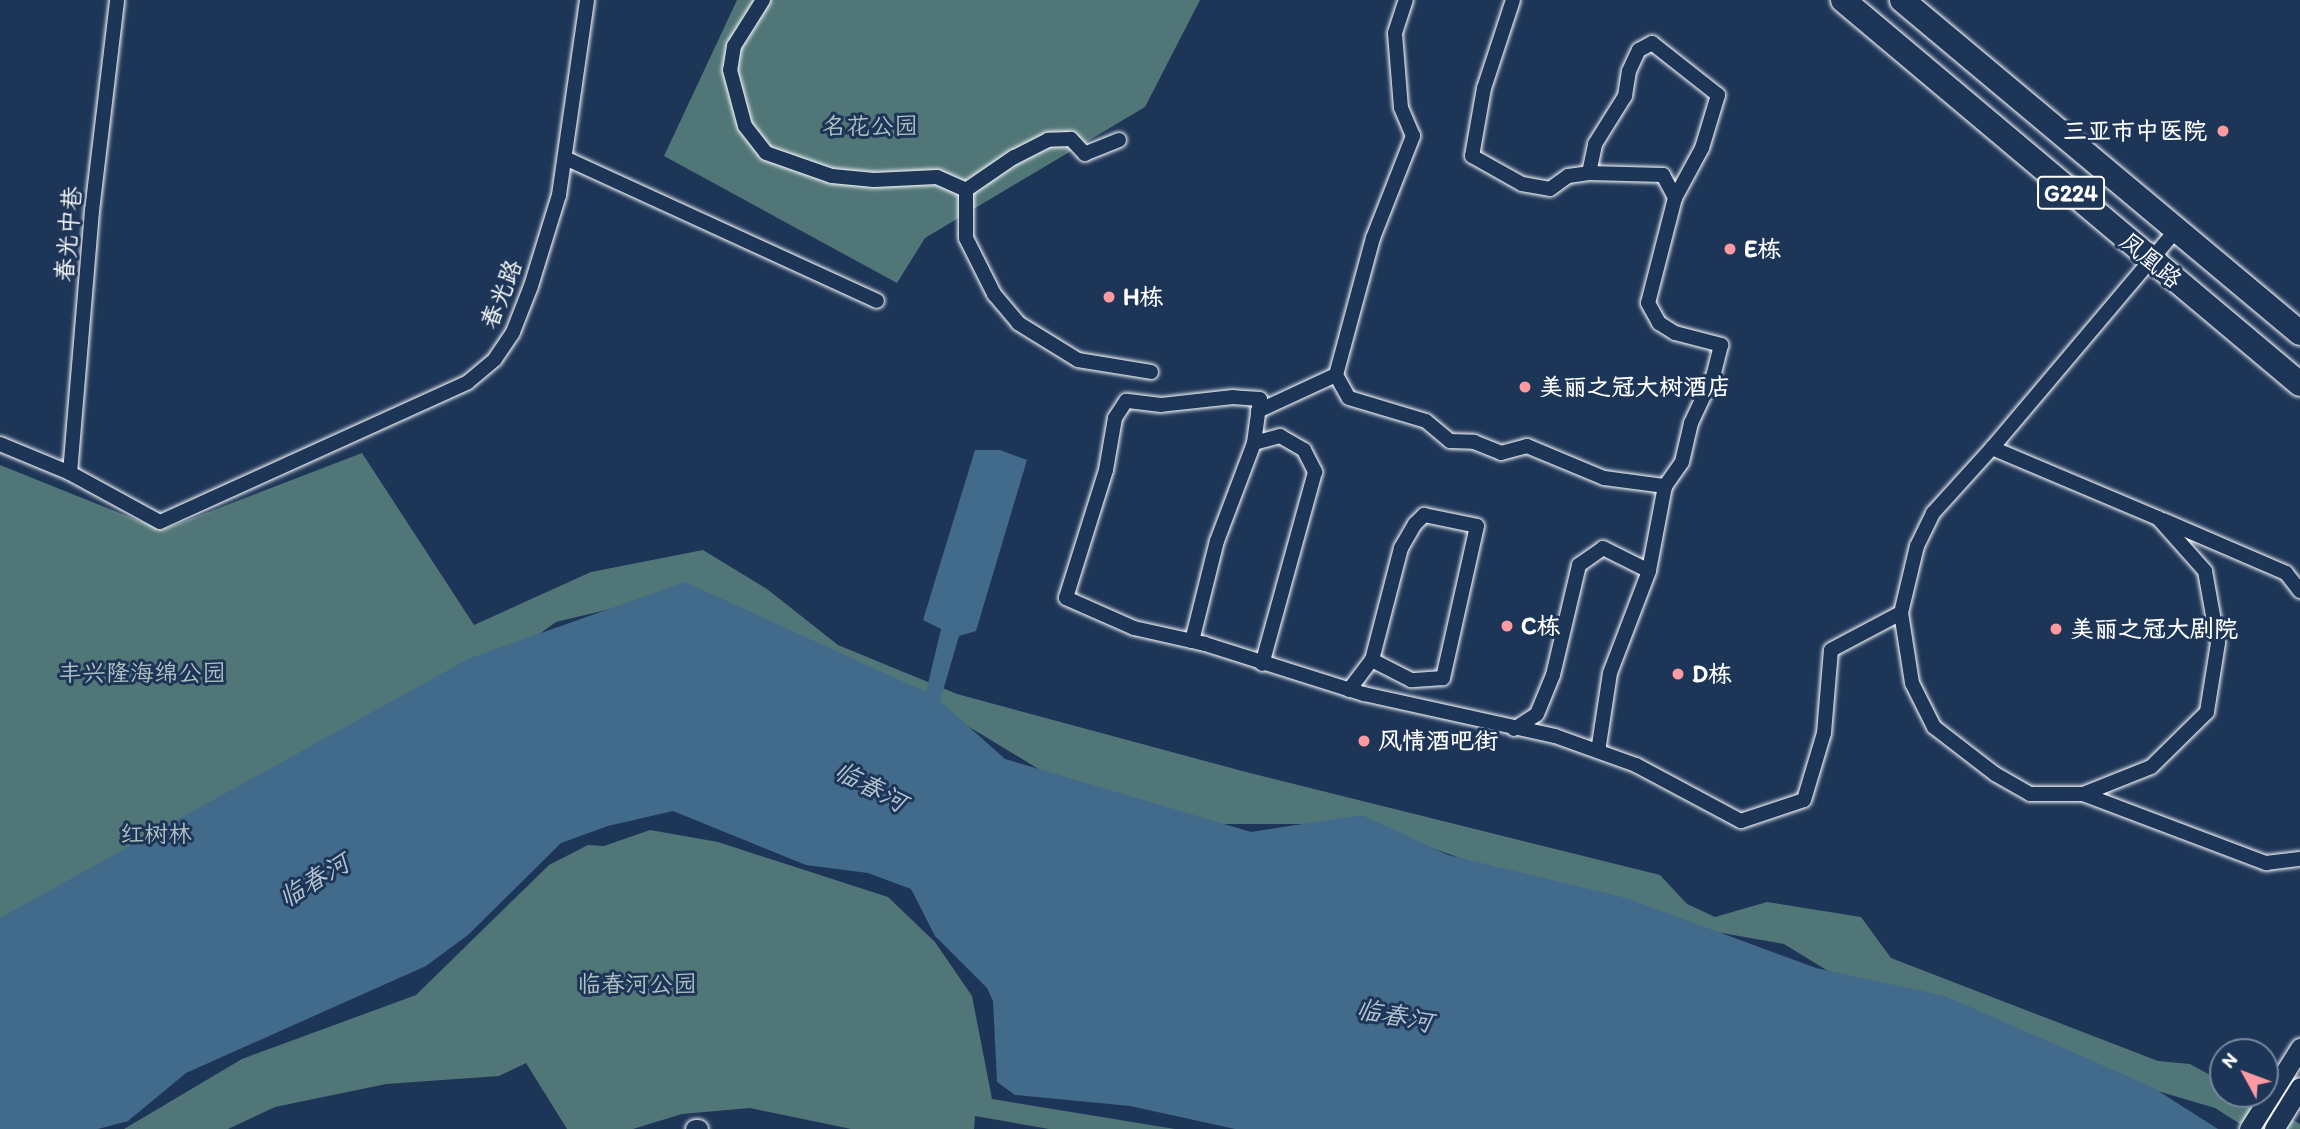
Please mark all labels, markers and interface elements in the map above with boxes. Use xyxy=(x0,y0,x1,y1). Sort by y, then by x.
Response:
park label: 名花公园 xyxy=(822,112,918,140)
place label: 三亚市中医院 xyxy=(2063,117,2207,145)
marker: 三亚市中医院 xyxy=(2213,121,2233,141)
road number: G224 xyxy=(2036,174,2106,212)
street label: 春光中巷 xyxy=(49,185,87,283)
street label: 凤凰路 xyxy=(2114,226,2188,294)
place label: E栋 xyxy=(1744,235,1781,263)
marker: E栋 xyxy=(1722,241,1738,257)
street label: 春光路 xyxy=(474,255,528,333)
place label: H栋 xyxy=(1123,283,1164,311)
marker: H栋 xyxy=(1101,289,1117,305)
place label: 美丽之冠大树酒店 xyxy=(1539,373,1731,401)
marker: 美丽之冠大树酒店 xyxy=(1517,379,1533,395)
place label: C栋 xyxy=(1521,612,1560,640)
place label: 美丽之冠大剧院 xyxy=(2070,615,2238,643)
marker: C栋 xyxy=(1499,618,1515,634)
marker: 美丽之冠大剧院 xyxy=(2048,621,2064,637)
park label: 丰兴隆海绵公园 xyxy=(58,659,226,687)
place label: D栋 xyxy=(1692,660,1732,688)
marker: D栋 xyxy=(1670,666,1686,682)
place label: 风情酒吧街 xyxy=(1378,727,1498,755)
marker: 风情酒吧街 xyxy=(1356,733,1372,749)
water label: 临春河 xyxy=(828,755,912,819)
park label: 红树林 xyxy=(120,820,192,848)
water label: 临春河 xyxy=(273,848,355,914)
park label: 临春河公园 xyxy=(577,970,697,998)
water label: 临春河 xyxy=(1353,993,1435,1039)
north arrow xyxy=(2209,1038,2279,1108)
text: N xyxy=(2216,1048,2242,1073)

